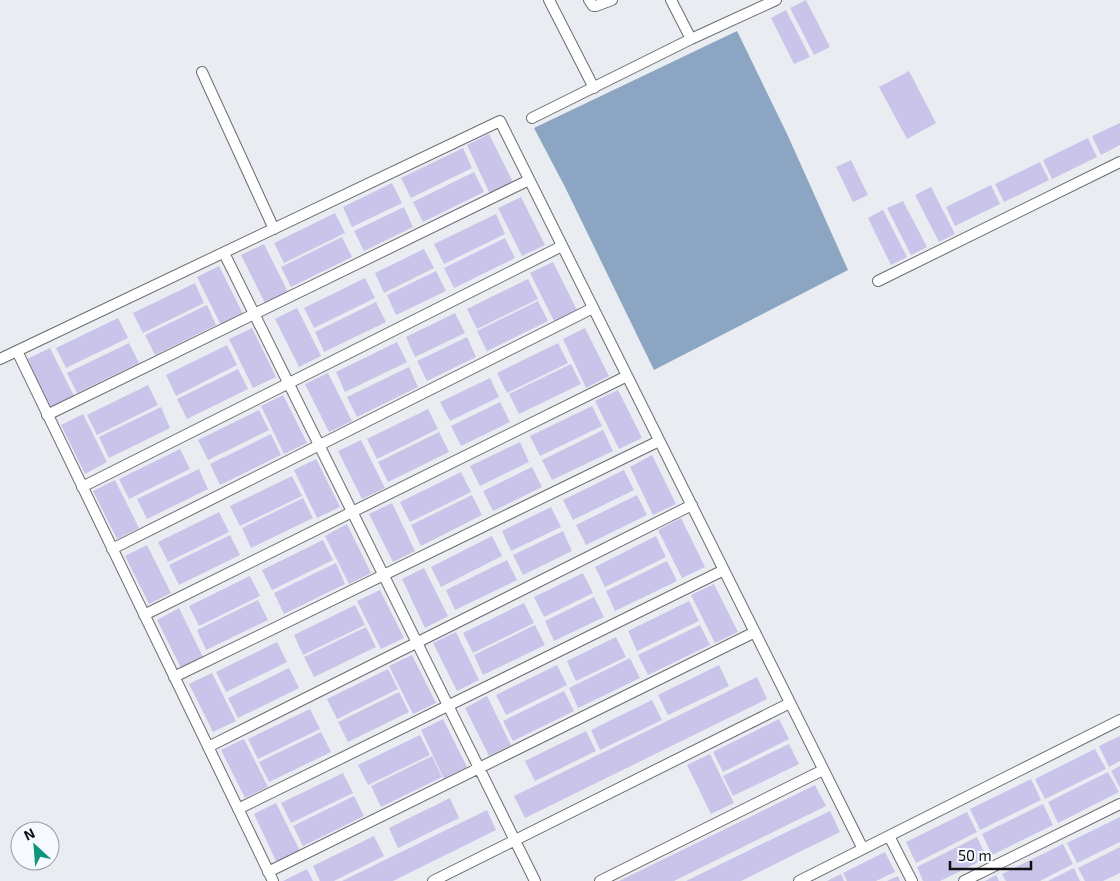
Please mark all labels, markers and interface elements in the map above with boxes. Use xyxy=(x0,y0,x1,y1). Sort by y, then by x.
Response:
north arrow xyxy=(10,821,60,871)
text: N xyxy=(21,824,37,844)
scale bar xyxy=(950,838,1031,870)
text: 50 m xyxy=(958,846,992,864)

